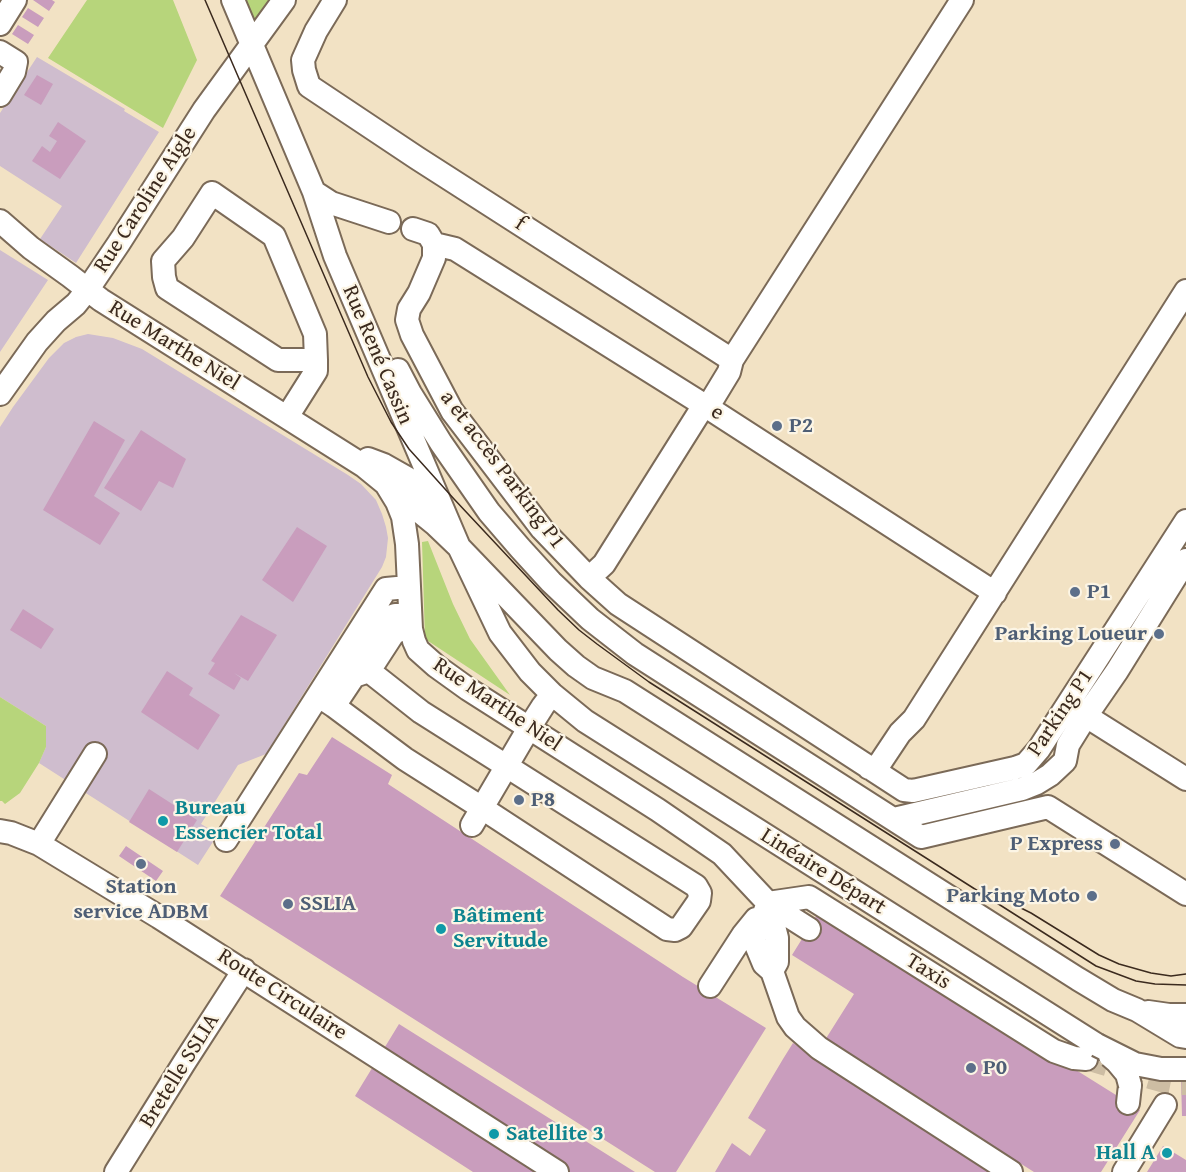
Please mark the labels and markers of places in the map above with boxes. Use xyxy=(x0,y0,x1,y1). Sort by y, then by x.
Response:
place label: P2 xyxy=(789,413,813,439)
marker: P2 xyxy=(770,419,784,433)
place label: P1 xyxy=(1087,579,1111,605)
marker: P1 xyxy=(1068,585,1082,599)
place label: Parking Loueur xyxy=(995,621,1147,647)
marker: Parking Loueur xyxy=(1152,627,1166,641)
place label: P8 xyxy=(531,787,555,813)
marker: P8 xyxy=(512,793,526,807)
place label: Bureau Essencier Total xyxy=(175,795,322,846)
marker: Bureau Essencier Total xyxy=(156,814,170,828)
place label: P Express xyxy=(1010,831,1103,857)
marker: P Express xyxy=(1108,837,1122,851)
marker: Station service ADBM xyxy=(134,857,148,871)
place label: Station service ADBM xyxy=(73,874,209,926)
place label: Parking Moto xyxy=(946,883,1080,909)
marker: Parking Moto xyxy=(1085,889,1099,903)
place label: SSLIA xyxy=(300,891,356,917)
marker: SSLIA xyxy=(281,897,295,911)
place label: Bâtiment Servitude xyxy=(453,903,548,954)
marker: Bâtiment Servitude xyxy=(434,922,448,936)
place label: P0 xyxy=(983,1055,1007,1081)
marker: P0 xyxy=(964,1061,978,1075)
place label: Satellite 3 xyxy=(506,1121,604,1147)
marker: Satellite 3 xyxy=(487,1127,501,1141)
place label: Hall A xyxy=(1096,1140,1155,1166)
marker: Hall A xyxy=(1160,1146,1174,1160)

